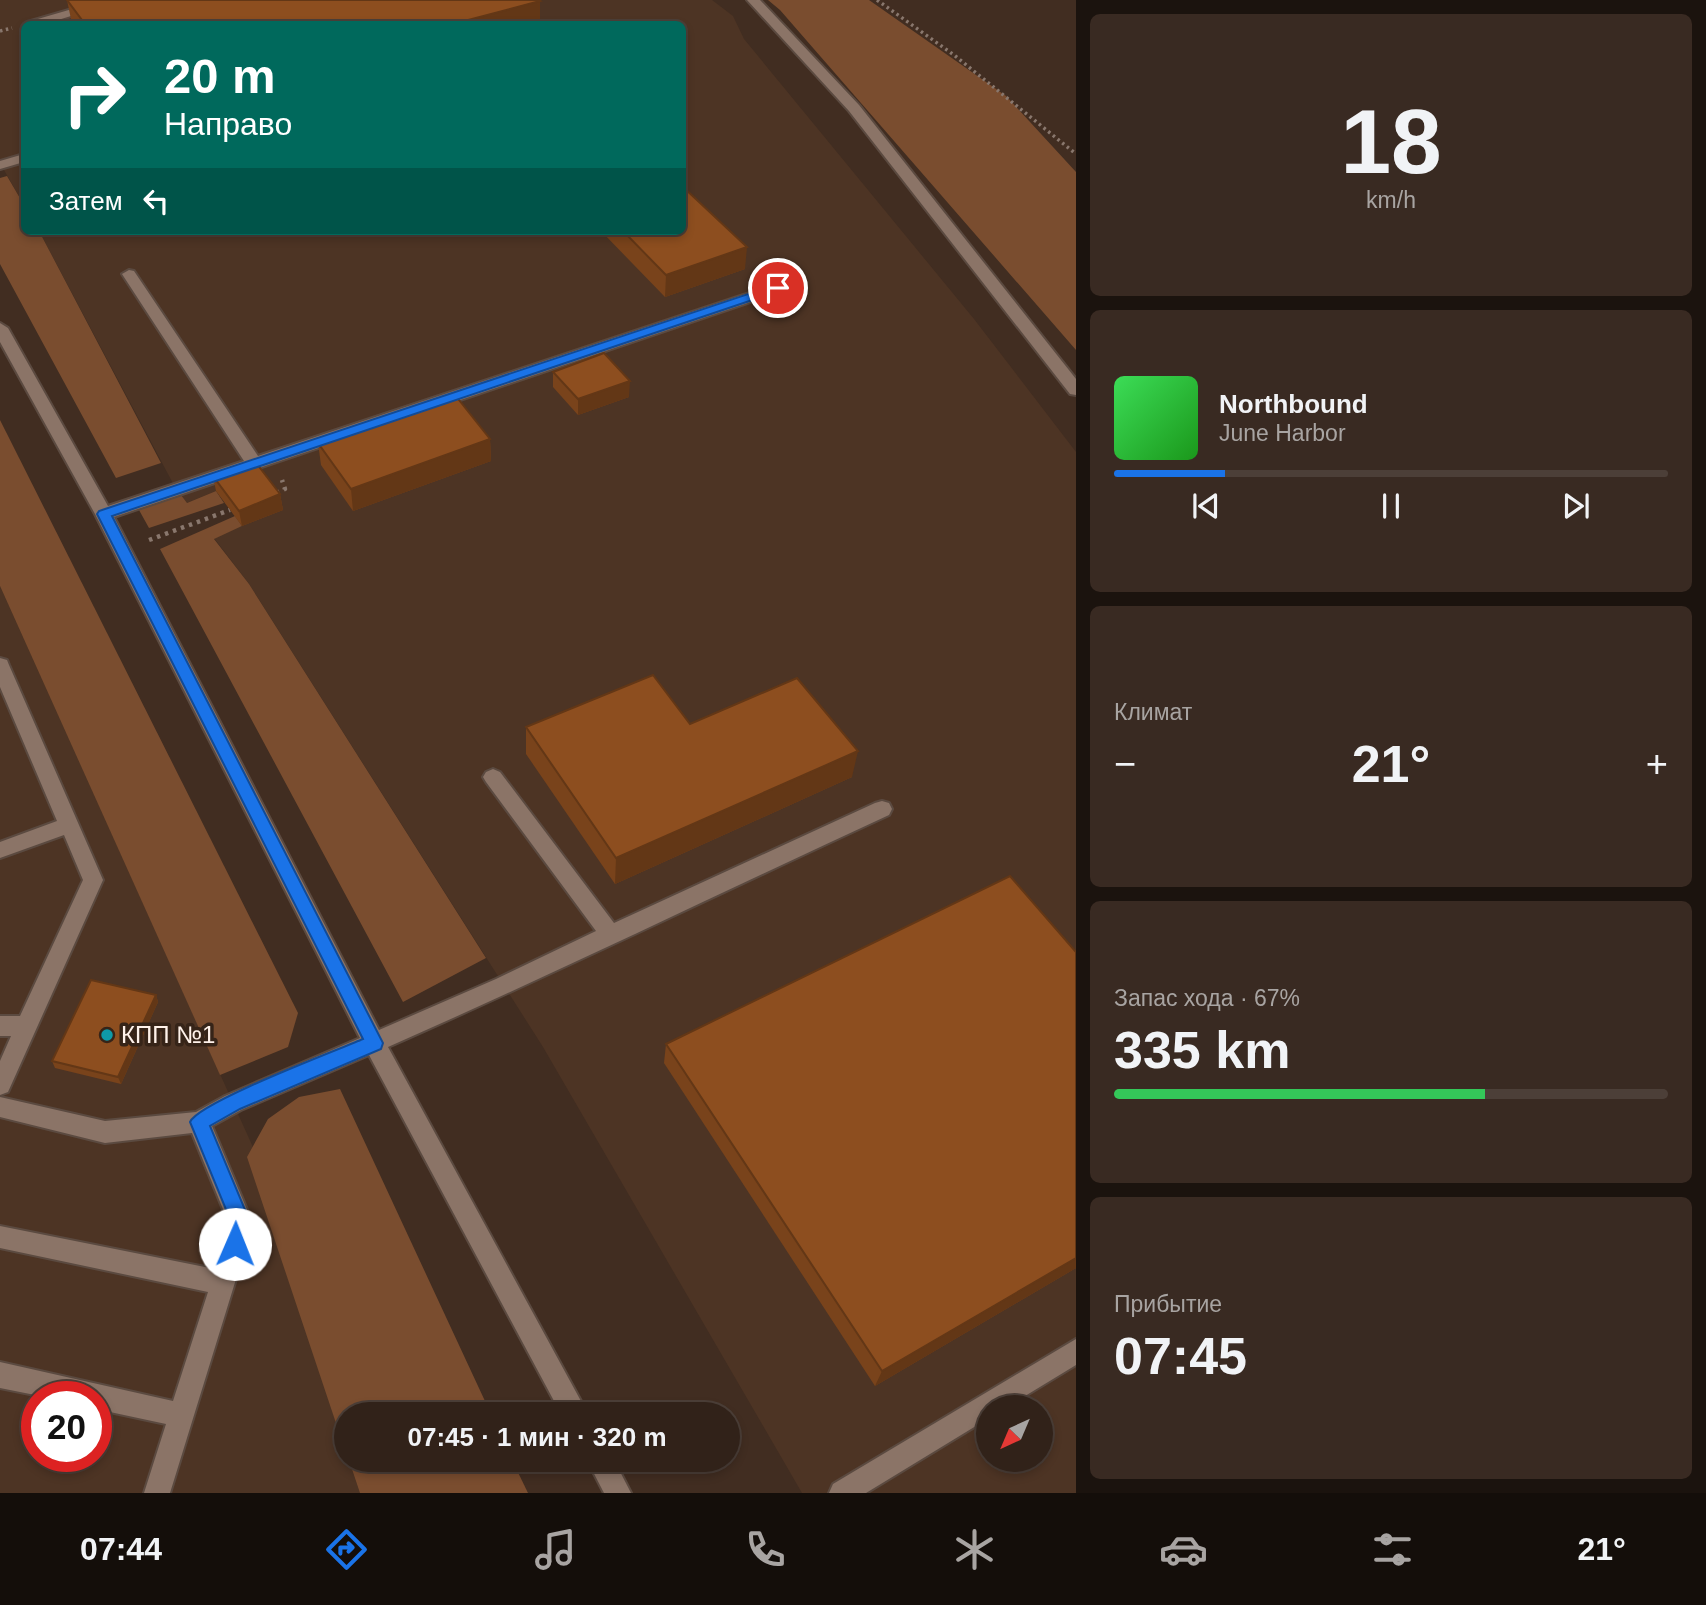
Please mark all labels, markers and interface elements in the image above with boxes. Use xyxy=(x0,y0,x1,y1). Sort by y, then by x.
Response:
icon: right xyxy=(49,49,140,140)
text: 20 m xyxy=(164,49,276,103)
text: 18 xyxy=(1340,91,1442,192)
text: Направо xyxy=(164,106,292,142)
icon: left xyxy=(137,182,175,220)
text: Затем xyxy=(49,186,123,216)
text: km/h xyxy=(1366,187,1416,213)
pin xyxy=(748,258,808,318)
icon: arrive xyxy=(759,269,797,307)
text: Northbound xyxy=(1219,389,1368,419)
text: June Harbor xyxy=(1219,420,1346,446)
icon: previous xyxy=(1187,487,1225,525)
icon: pause xyxy=(1372,487,1410,525)
icon: next xyxy=(1557,487,1595,525)
text: Климат xyxy=(1114,699,1192,725)
text: 21° xyxy=(1352,735,1430,793)
text: − xyxy=(1114,743,1136,785)
text: + xyxy=(1646,743,1668,785)
text: Запас хода · 67% xyxy=(1114,985,1300,1011)
place label: КПП №1 xyxy=(121,1021,215,1048)
text: 335 km xyxy=(1114,1021,1290,1079)
marker: КПП №1 xyxy=(99,1027,115,1043)
position arrow xyxy=(198,1207,272,1281)
text: Прибытие xyxy=(1114,1291,1222,1317)
text: 07:45 xyxy=(1114,1327,1247,1385)
speed limit sign: 20 xyxy=(21,1381,112,1472)
north arrow xyxy=(976,1395,1054,1472)
map controls xyxy=(976,1395,1053,1472)
text: 07:45 · 1 мин · 320 m xyxy=(407,1422,667,1452)
icon: directions xyxy=(322,1525,371,1574)
icon: music xyxy=(531,1525,580,1574)
icon: phone xyxy=(741,1525,790,1574)
icon: climate xyxy=(950,1525,999,1574)
icon: car xyxy=(1159,1525,1208,1574)
icon: filters xyxy=(1368,1525,1417,1574)
text: 07:44 xyxy=(80,1531,162,1567)
text: 21° xyxy=(1577,1531,1626,1567)

